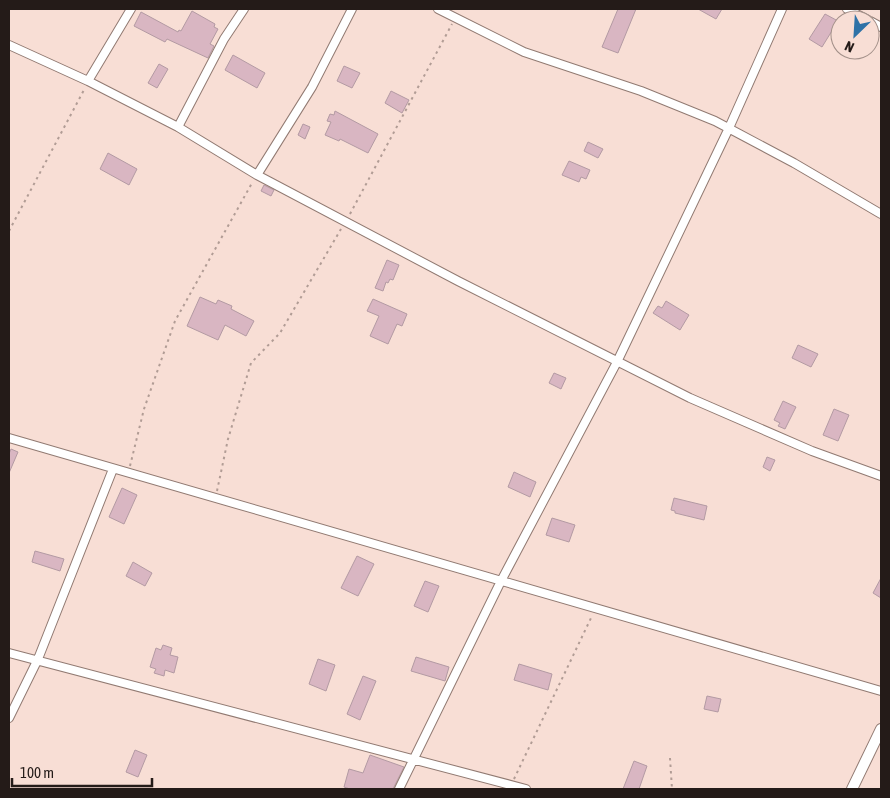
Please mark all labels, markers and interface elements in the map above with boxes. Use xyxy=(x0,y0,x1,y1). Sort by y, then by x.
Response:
north arrow xyxy=(830,10,880,60)
text: N xyxy=(842,38,857,56)
scale bar xyxy=(12,756,152,788)
text: 100 m xyxy=(20,764,54,781)

